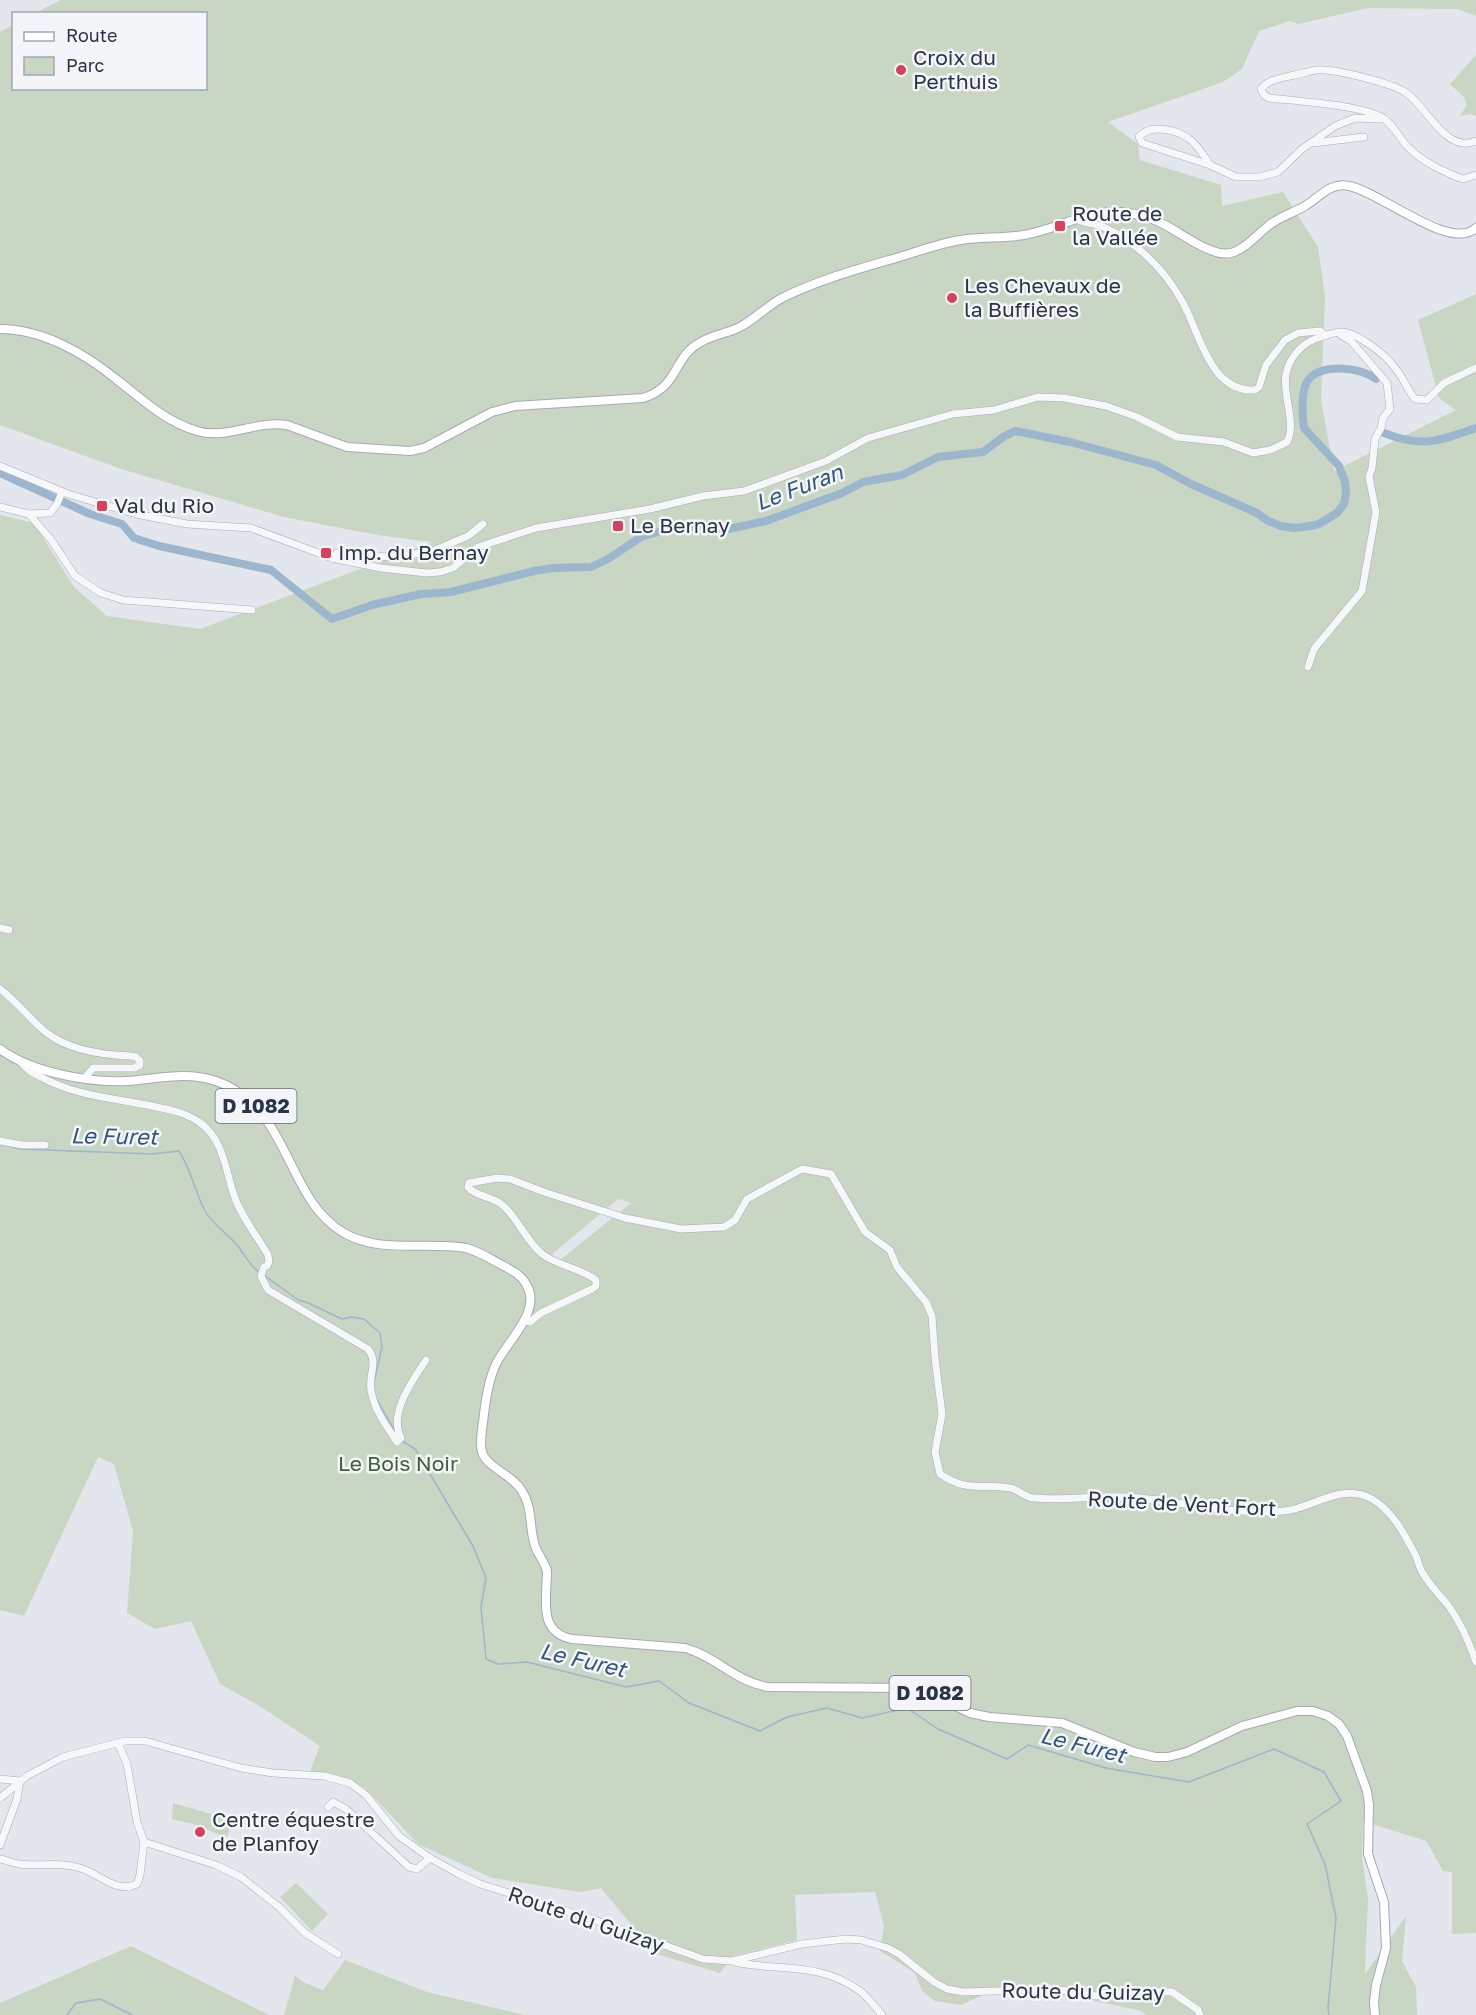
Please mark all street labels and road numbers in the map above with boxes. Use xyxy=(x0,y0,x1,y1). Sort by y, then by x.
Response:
road number: D 1082 xyxy=(216,1089,296,1123)
street label: Route de Vent Fort xyxy=(1087,1485,1277,1521)
road number: D 1082 xyxy=(890,1676,970,1710)
street label: Route du Guizay xyxy=(505,1880,668,1958)
street label: Route du Guizay xyxy=(1001,1977,1165,2005)

